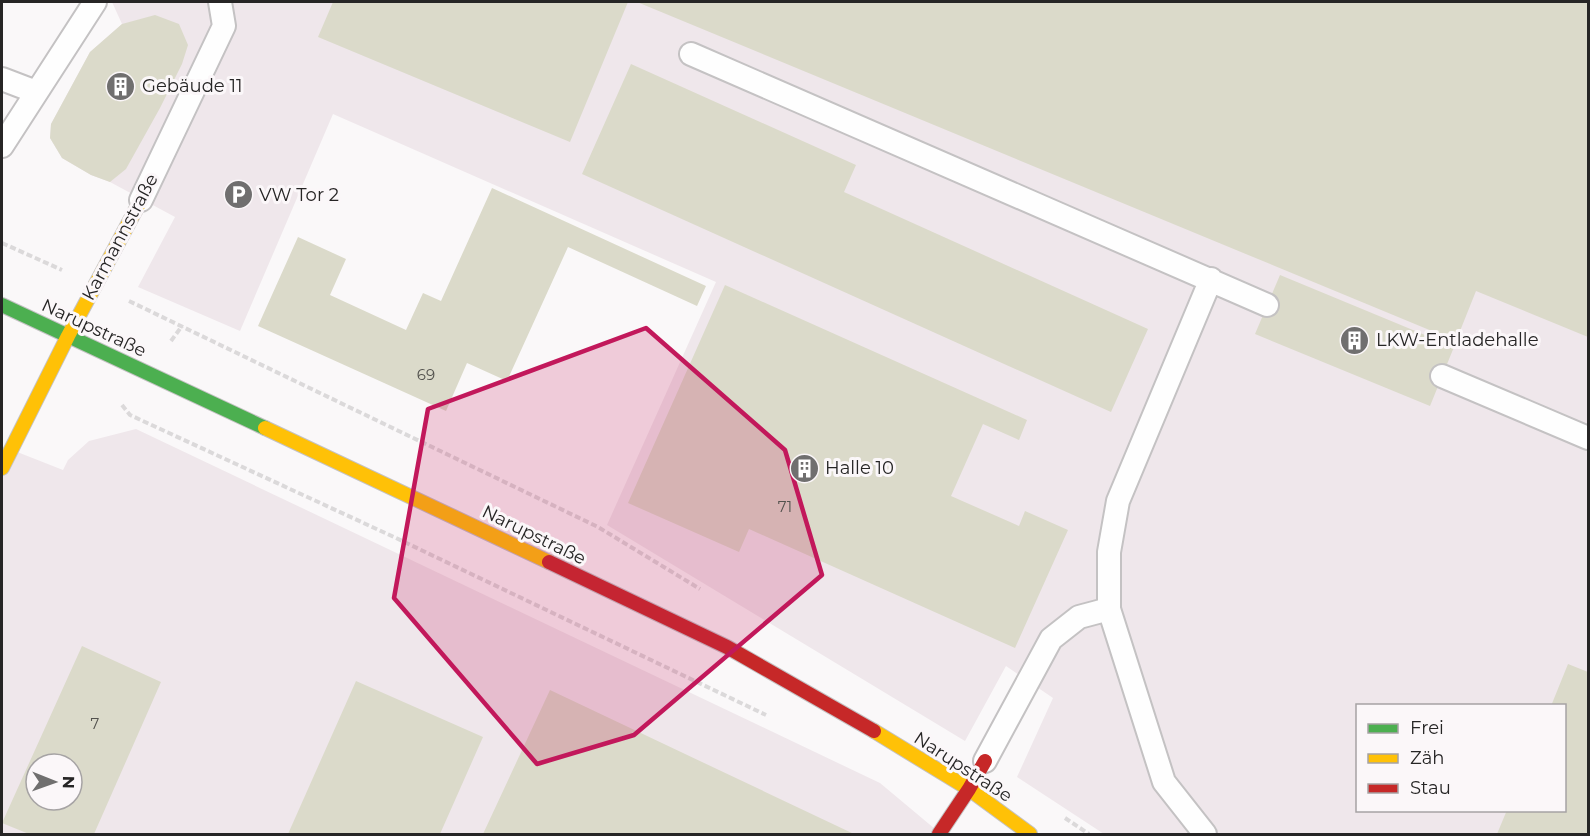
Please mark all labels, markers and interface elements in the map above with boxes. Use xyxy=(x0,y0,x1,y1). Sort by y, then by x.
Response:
building icon: Gebäude 11 xyxy=(105,70,137,102)
place label: Gebäude 11 xyxy=(142,75,242,97)
street label: Karmannstraße xyxy=(77,170,163,304)
parking icon: VW Tor 2 xyxy=(222,179,254,211)
place label: VW Tor 2 xyxy=(259,184,339,206)
street label: Narupstraße xyxy=(38,294,150,362)
building icon: LKW-Entladehalle xyxy=(1339,324,1371,356)
place label: LKW-Entladehalle xyxy=(1376,329,1539,351)
house number: 69 xyxy=(417,365,435,384)
building icon: Halle 10 xyxy=(788,452,820,484)
place label: Halle 10 xyxy=(825,457,894,479)
house number: 71 xyxy=(778,497,792,516)
street label: Narupstraße xyxy=(478,500,590,570)
legend xyxy=(1356,704,1566,812)
house number: 7 xyxy=(91,714,100,733)
text: Frei xyxy=(1410,717,1444,739)
street label: Narupstraße xyxy=(910,727,1016,807)
text: Zäh xyxy=(1410,747,1445,769)
north arrow xyxy=(24,752,84,812)
text: N xyxy=(59,776,78,789)
text: Stau xyxy=(1410,777,1451,799)

